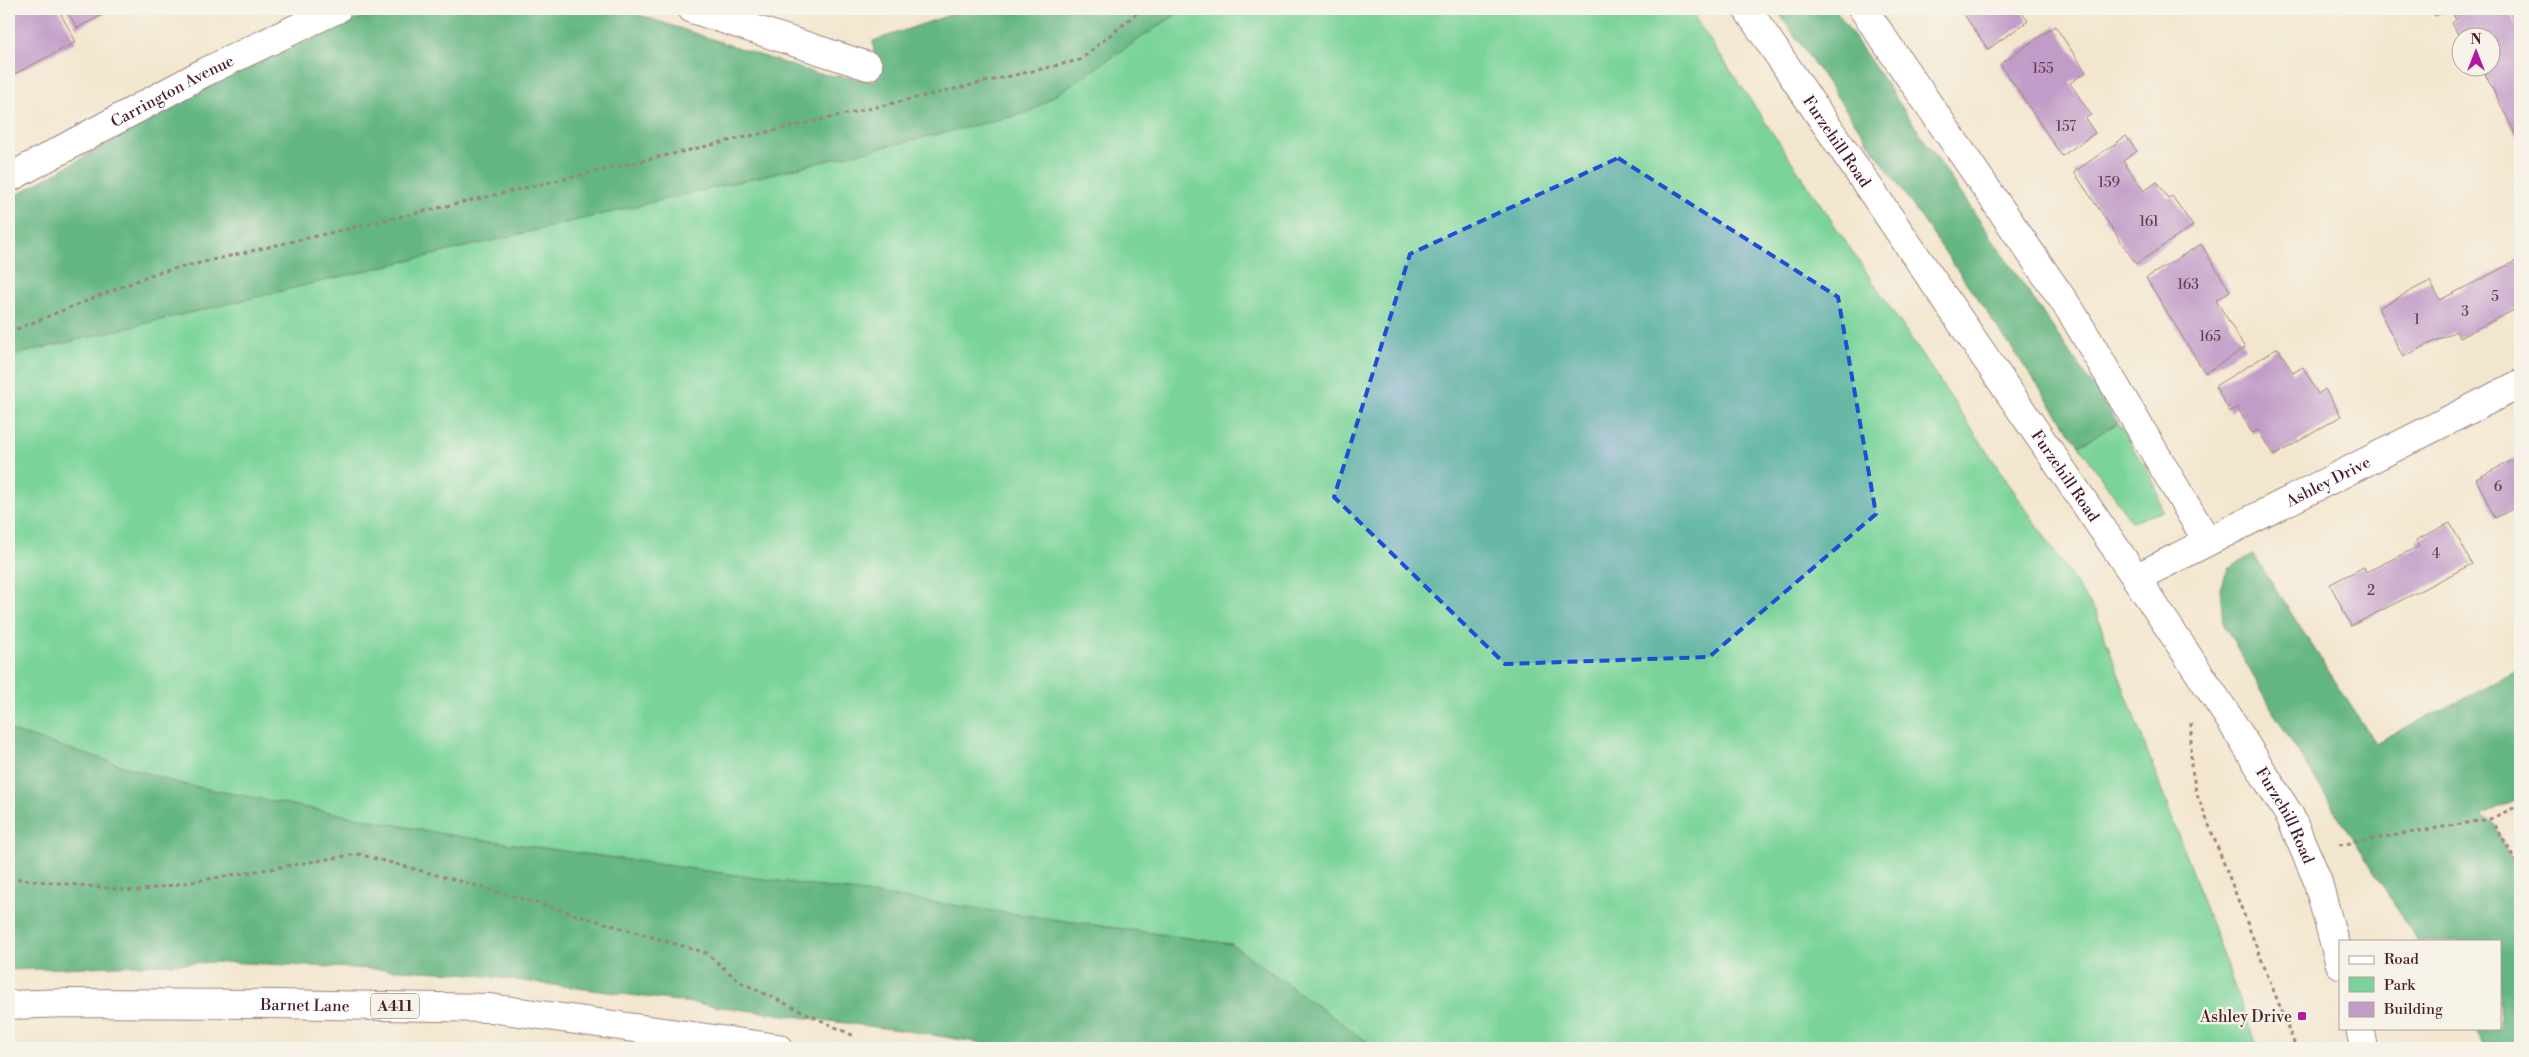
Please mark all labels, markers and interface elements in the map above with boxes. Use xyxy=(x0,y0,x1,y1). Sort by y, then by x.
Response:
north arrow xyxy=(2452,28,2502,78)
text: N xyxy=(2470,31,2482,49)
street label: Carrington Avenue xyxy=(107,51,237,132)
house number: 155 xyxy=(2032,60,2054,78)
street label: Furzehill Road xyxy=(1798,92,1875,191)
house number: 157 xyxy=(2056,118,2076,136)
house number: 159 xyxy=(2098,174,2120,192)
house number: 161 xyxy=(2139,213,2159,231)
house number: 163 xyxy=(2177,276,2199,294)
house number: 5 xyxy=(2491,288,2499,306)
house number: 3 xyxy=(2461,303,2469,321)
house number: 1 xyxy=(2414,311,2420,329)
house number: 165 xyxy=(2199,328,2221,346)
street label: Furzehill Road xyxy=(2027,426,2103,526)
street label: Ashley Drive xyxy=(2282,452,2374,512)
house number: 6 xyxy=(2494,478,2503,496)
house number: 4 xyxy=(2432,545,2440,563)
house number: 2 xyxy=(2367,582,2375,600)
street label: Furzehill Road xyxy=(2251,763,2318,867)
legend xyxy=(2339,940,2502,1030)
text: Road xyxy=(2384,950,2419,969)
text: Park xyxy=(2384,976,2416,995)
road number: A411 xyxy=(371,994,419,1018)
street label: Barnet Lane xyxy=(259,995,350,1016)
text: Building xyxy=(2383,1000,2443,1019)
place label: Ashley Drive xyxy=(2199,1007,2292,1027)
marker: Ashley Drive xyxy=(2296,1010,2308,1022)

